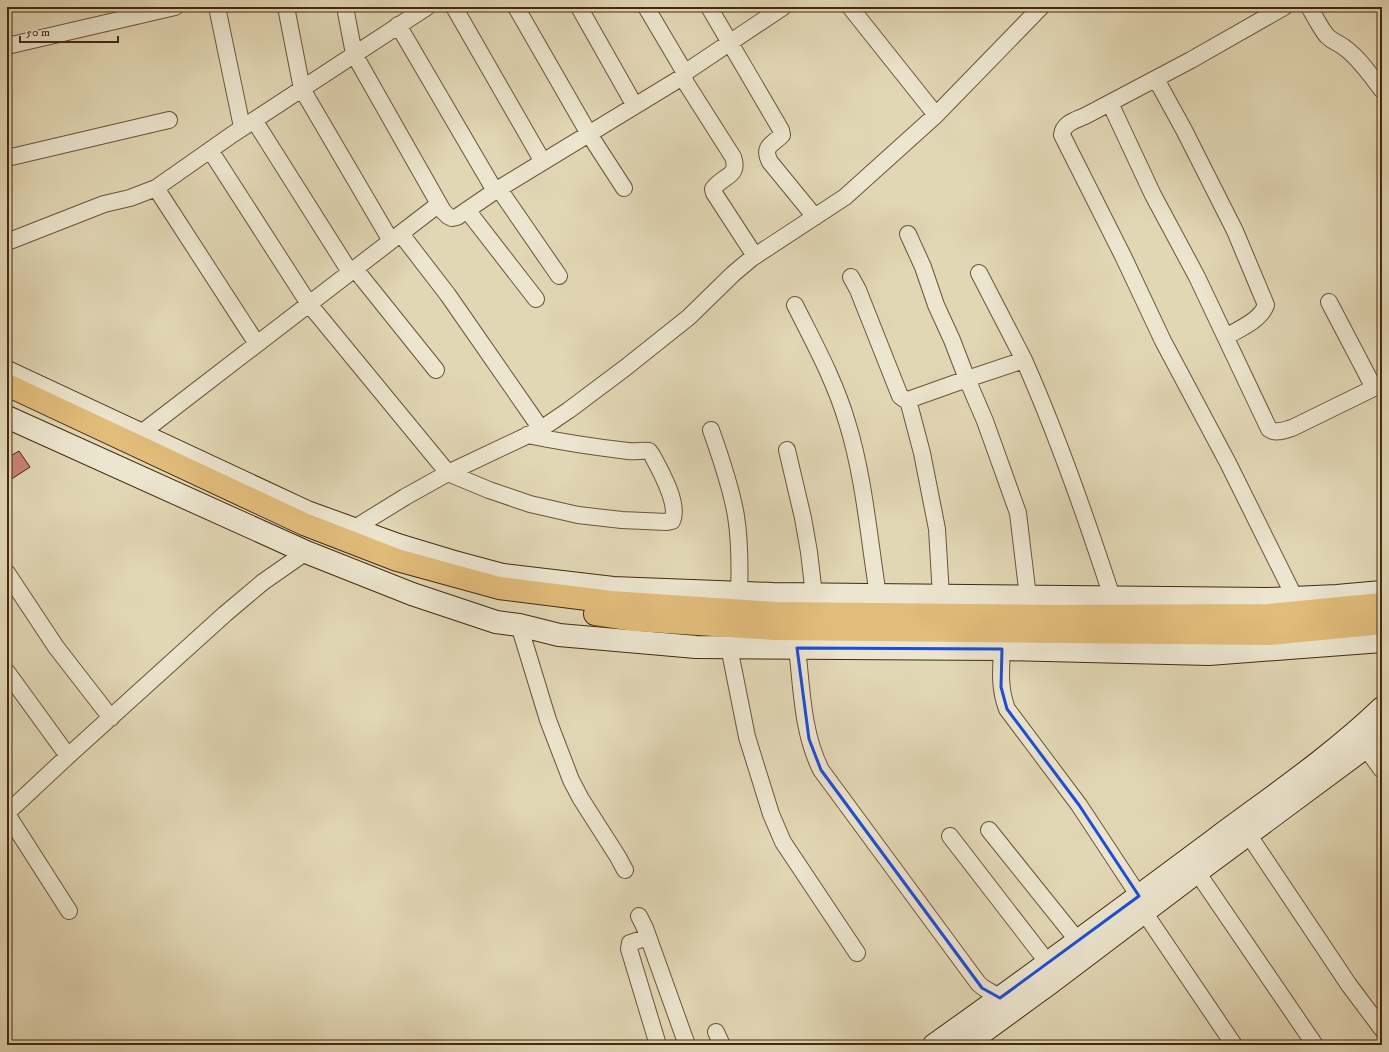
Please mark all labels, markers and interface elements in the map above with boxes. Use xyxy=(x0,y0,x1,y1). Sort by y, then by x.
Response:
scale bar xyxy=(20,18,118,44)
text: 50 m xyxy=(26,25,50,40)

